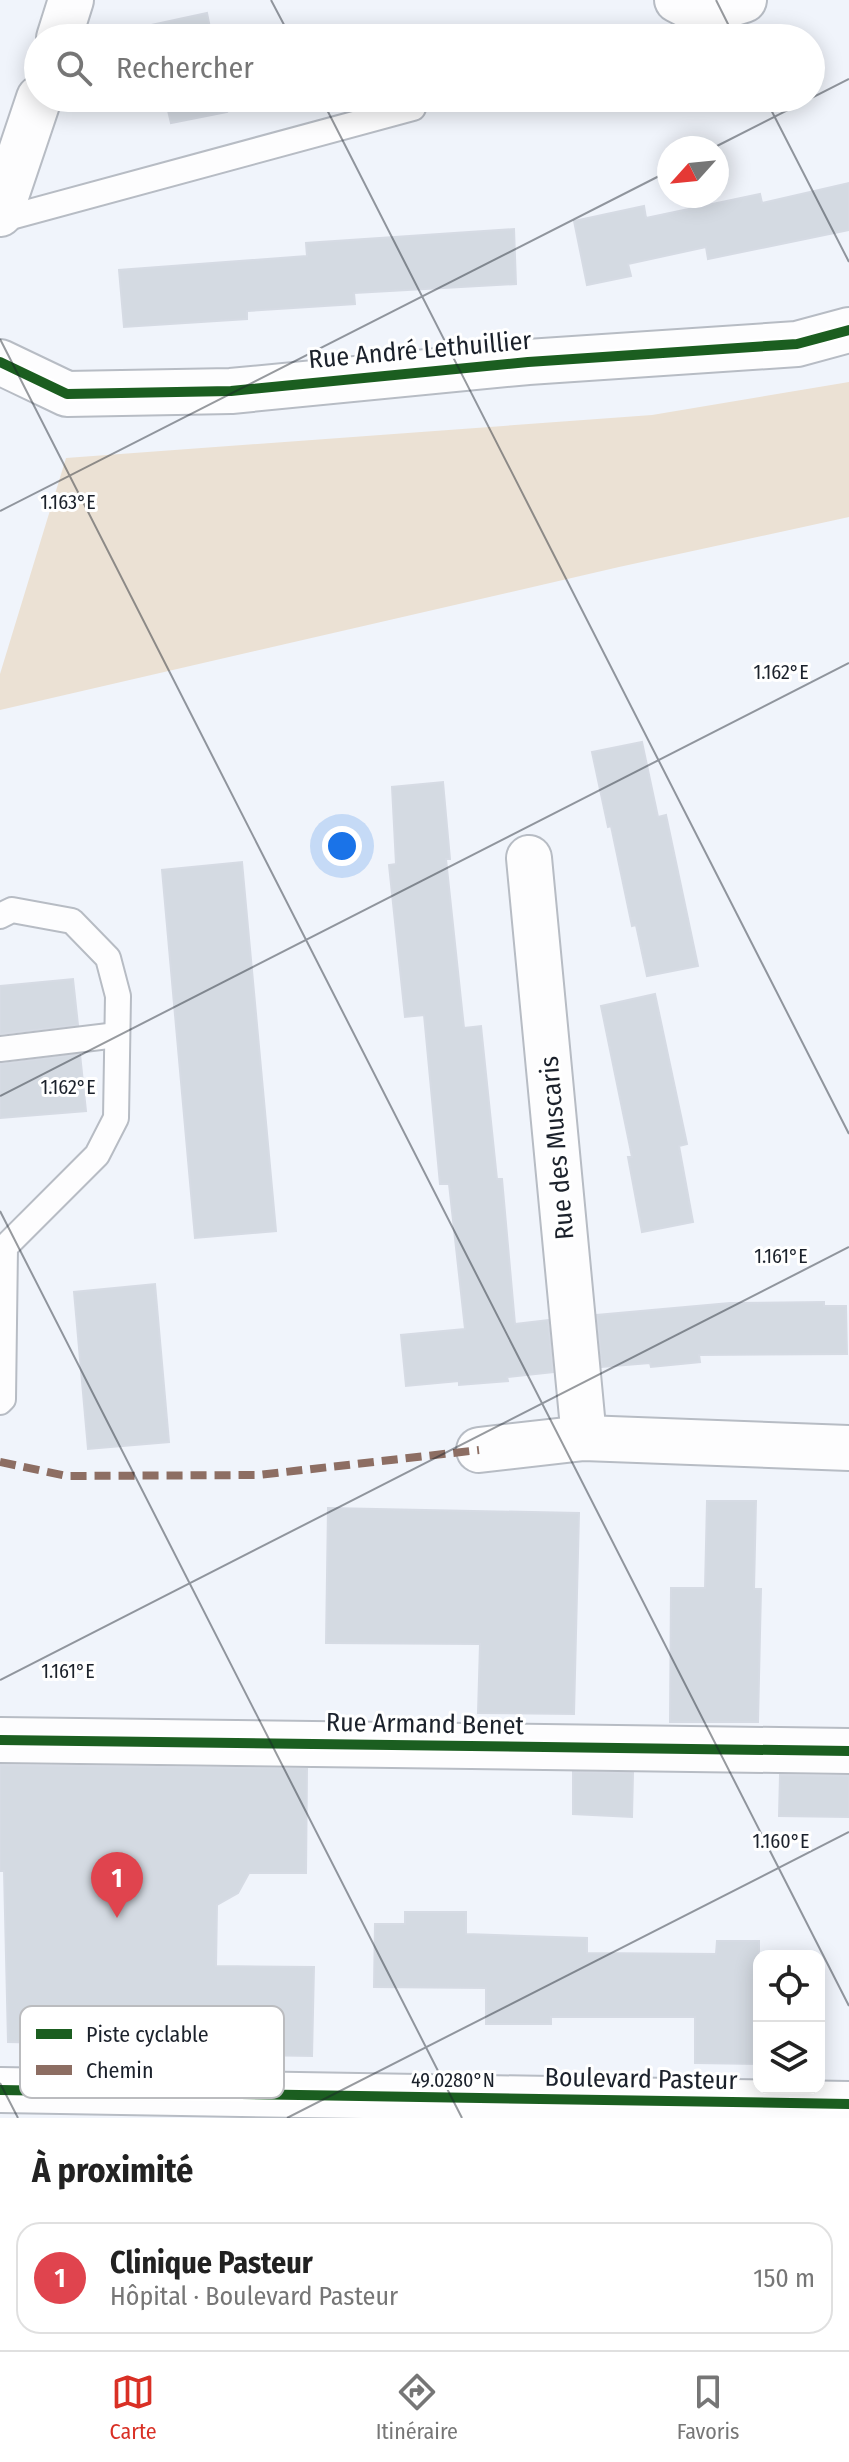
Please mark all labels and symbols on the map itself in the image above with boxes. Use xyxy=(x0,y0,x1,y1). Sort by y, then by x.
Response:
north arrow xyxy=(657,136,729,208)
street label: Rue André Lethuillier xyxy=(307,325,533,375)
text: 1.163°E xyxy=(40,490,96,514)
text: 1.162°E xyxy=(753,660,809,684)
your location xyxy=(322,826,362,866)
street label: Rue des Muscaris xyxy=(534,1055,580,1241)
text: 1.162°E xyxy=(40,1075,96,1099)
text: 1.161°E xyxy=(754,1244,808,1268)
text: 1.161°E xyxy=(41,1659,95,1683)
street label: Rue Armand Benet xyxy=(326,1707,525,1741)
text: 1.160°E xyxy=(753,1829,809,1853)
pin: 1 xyxy=(91,1852,143,1918)
legend xyxy=(20,2006,284,2098)
text: Piste cyclable xyxy=(86,2021,209,2048)
text: Chemin xyxy=(86,2057,153,2084)
street label: Boulevard Pasteur xyxy=(544,2062,738,2096)
text: 49.0280°N xyxy=(411,2068,495,2092)

